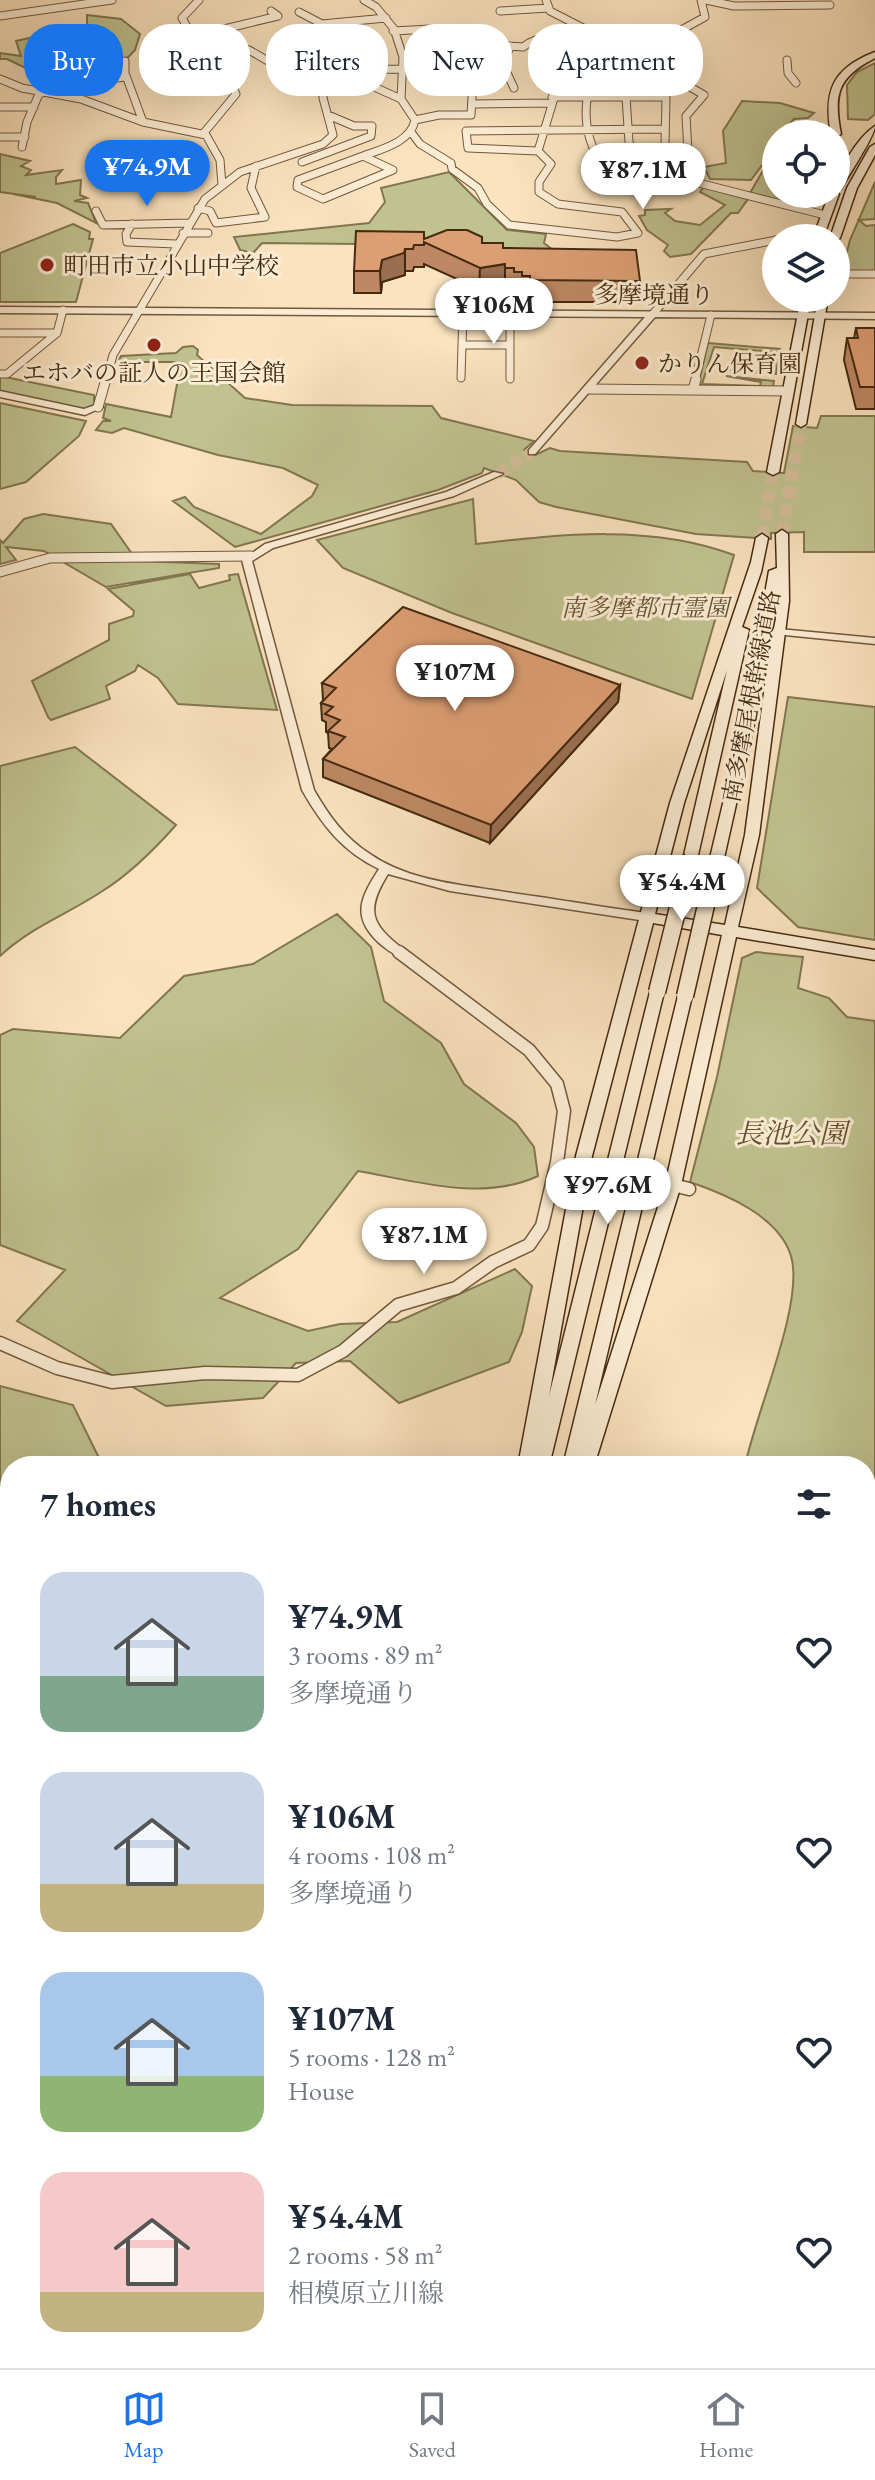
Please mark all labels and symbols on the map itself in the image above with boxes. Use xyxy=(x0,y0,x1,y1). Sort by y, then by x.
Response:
pin: ¥74.9M xyxy=(82,140,212,208)
pin: ¥87.1M xyxy=(578,143,708,211)
place label: 町田市立小山中学校 xyxy=(63,250,279,281)
marker: 町田市立小山中学校 xyxy=(38,256,56,274)
pin: ¥106M xyxy=(438,278,550,346)
street label: 多摩境通り xyxy=(594,279,714,310)
marker: エホバの証人の王国会館 xyxy=(145,336,163,354)
place label: かりん保育園 xyxy=(658,348,802,379)
marker: かりん保育園 xyxy=(633,354,651,372)
place label: エホバの証人の王国会館 xyxy=(22,357,286,388)
street label: 南多摩尾根幹線道路 xyxy=(715,587,787,805)
park label: 南多摩都市霊園 xyxy=(561,592,733,623)
pin: ¥107M xyxy=(399,645,511,713)
pin: ¥54.4M xyxy=(617,855,747,923)
park label: 長池公園 xyxy=(735,1115,851,1151)
pin: ¥97.6M xyxy=(543,1158,673,1226)
pin: ¥87.1M xyxy=(359,1208,489,1276)

